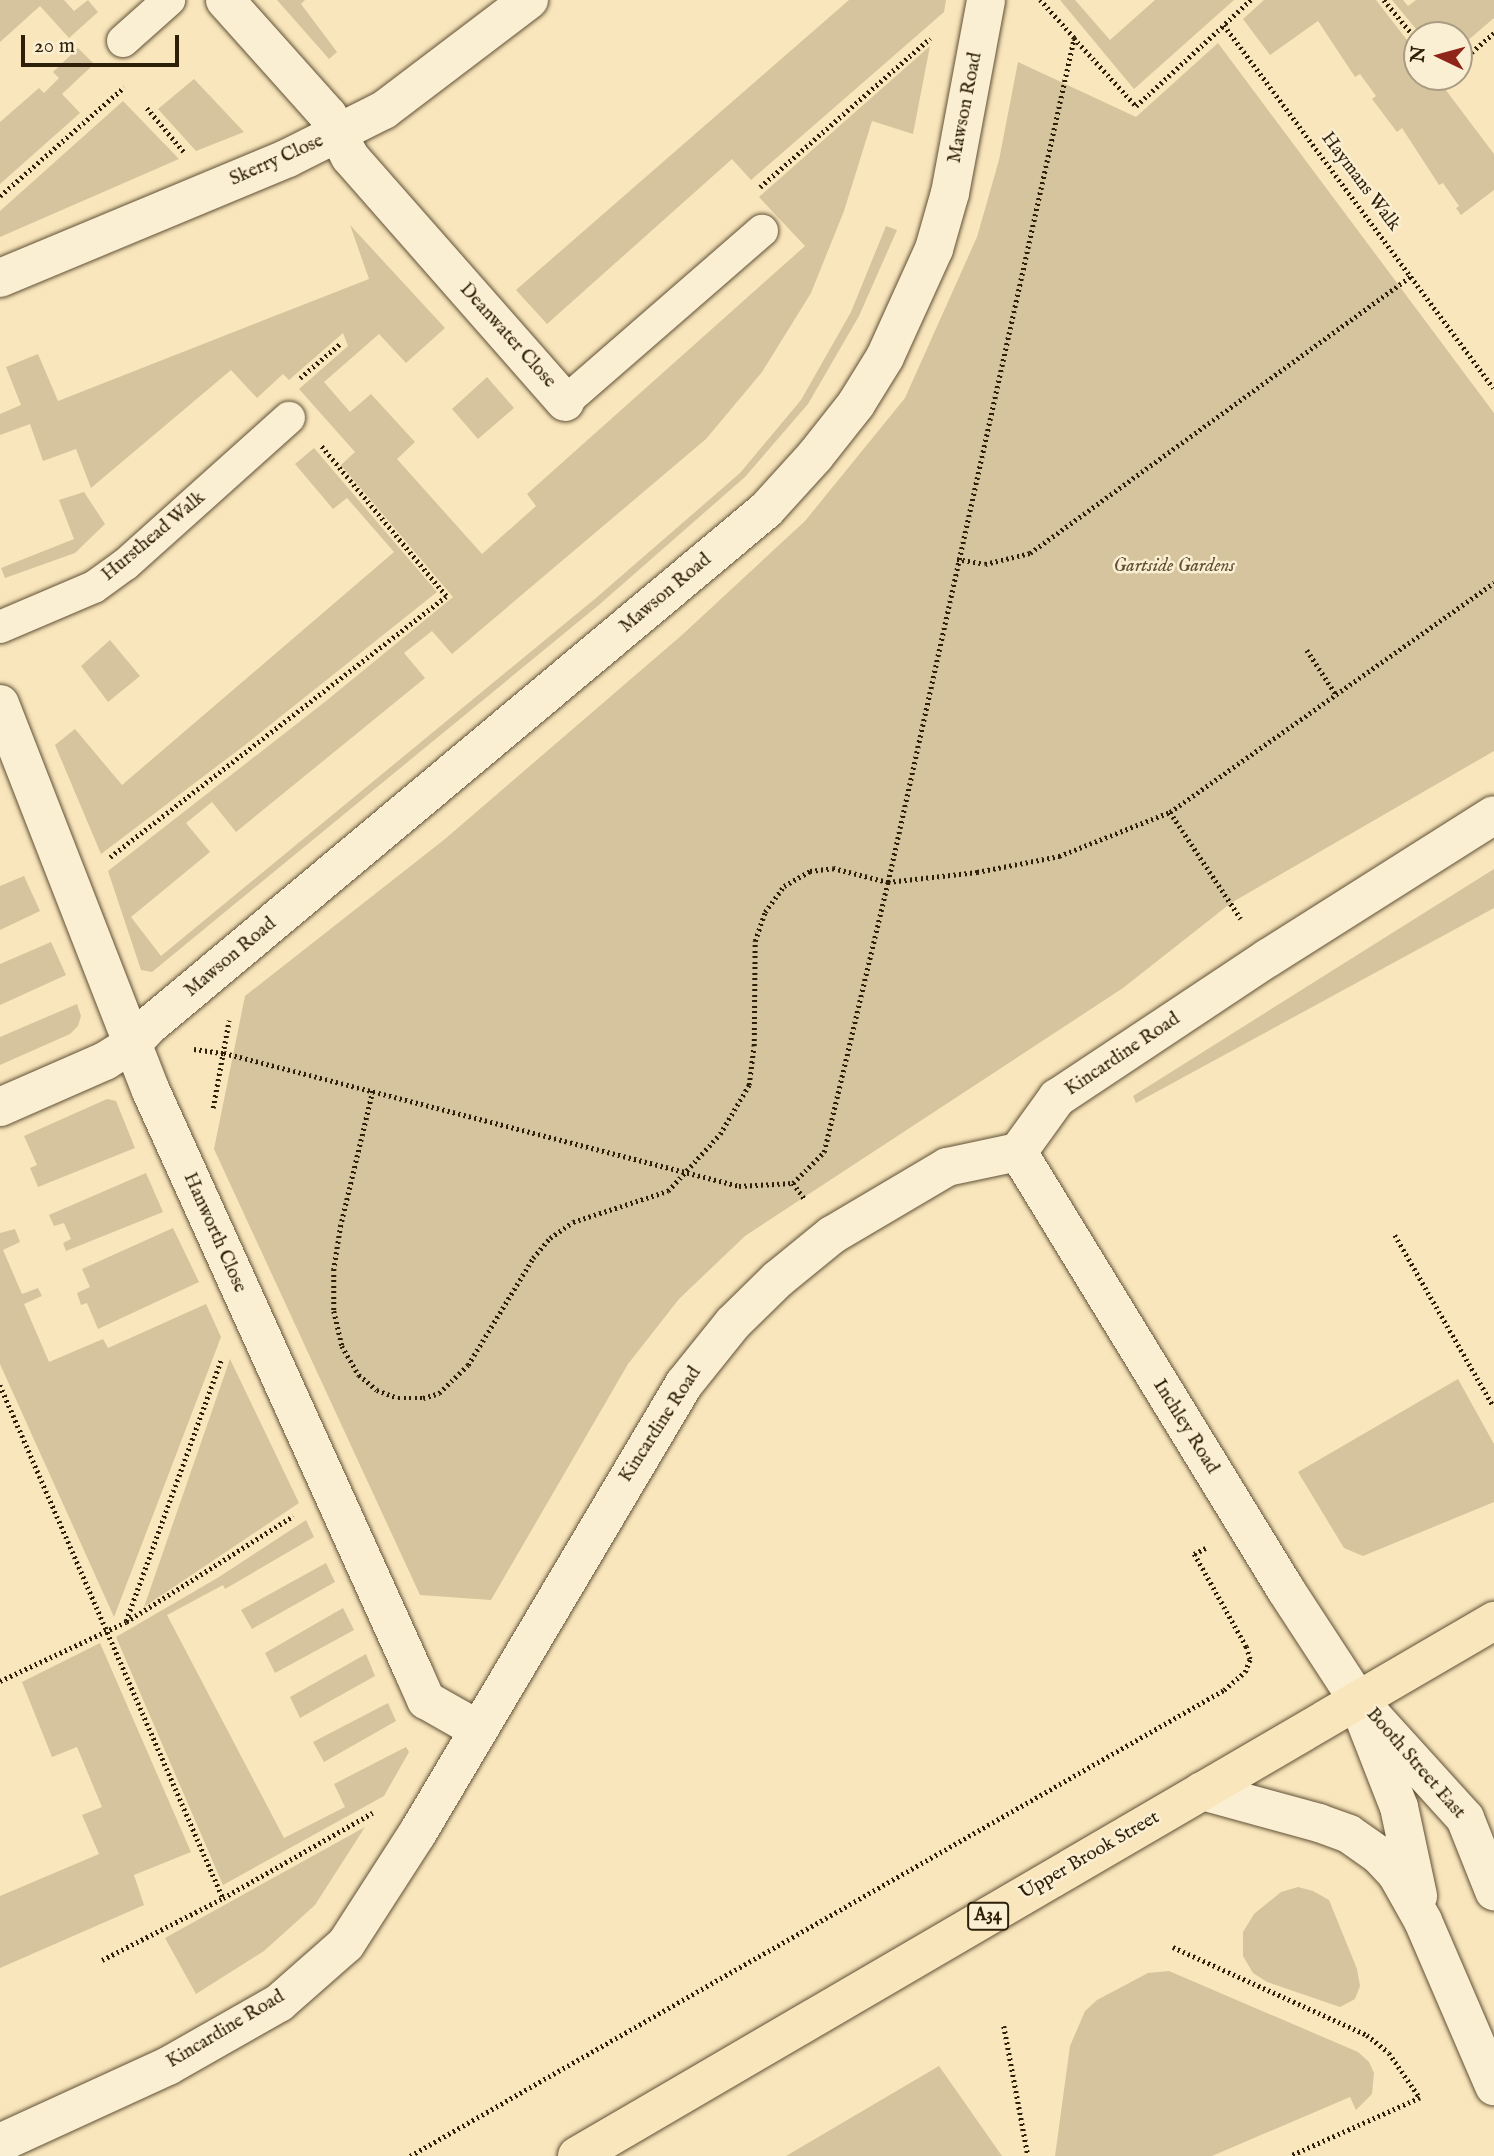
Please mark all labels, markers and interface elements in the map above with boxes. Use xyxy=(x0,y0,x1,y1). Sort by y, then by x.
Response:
scale bar xyxy=(24,21,182,65)
north arrow xyxy=(1403,21,1473,91)
text: 20 m xyxy=(34,33,75,60)
text: N xyxy=(1406,45,1432,64)
street label: Mawson Road xyxy=(944,51,988,165)
street label: Haymans Walk xyxy=(1315,128,1405,236)
street label: Skerry Close xyxy=(227,130,327,192)
street label: Deanwater Close xyxy=(454,279,560,393)
street label: Hursthead Walk xyxy=(98,487,210,587)
street label: Mawson Road xyxy=(616,549,716,639)
park label: Gartside Gardens xyxy=(1113,556,1235,578)
street label: Mawson Road xyxy=(181,913,281,1003)
street label: Kincardine Road xyxy=(1061,1008,1185,1102)
street label: Hanworth Close xyxy=(177,1169,251,1297)
street label: Kincardine Road xyxy=(615,1363,707,1487)
street label: Inchley Road xyxy=(1147,1376,1223,1478)
street label: Booth Street East xyxy=(1361,1704,1469,1824)
street label: Upper Brook Street xyxy=(1016,1807,1164,1905)
road number: A34 xyxy=(967,1902,1009,1930)
street label: Kincardine Road xyxy=(163,1986,289,2074)

